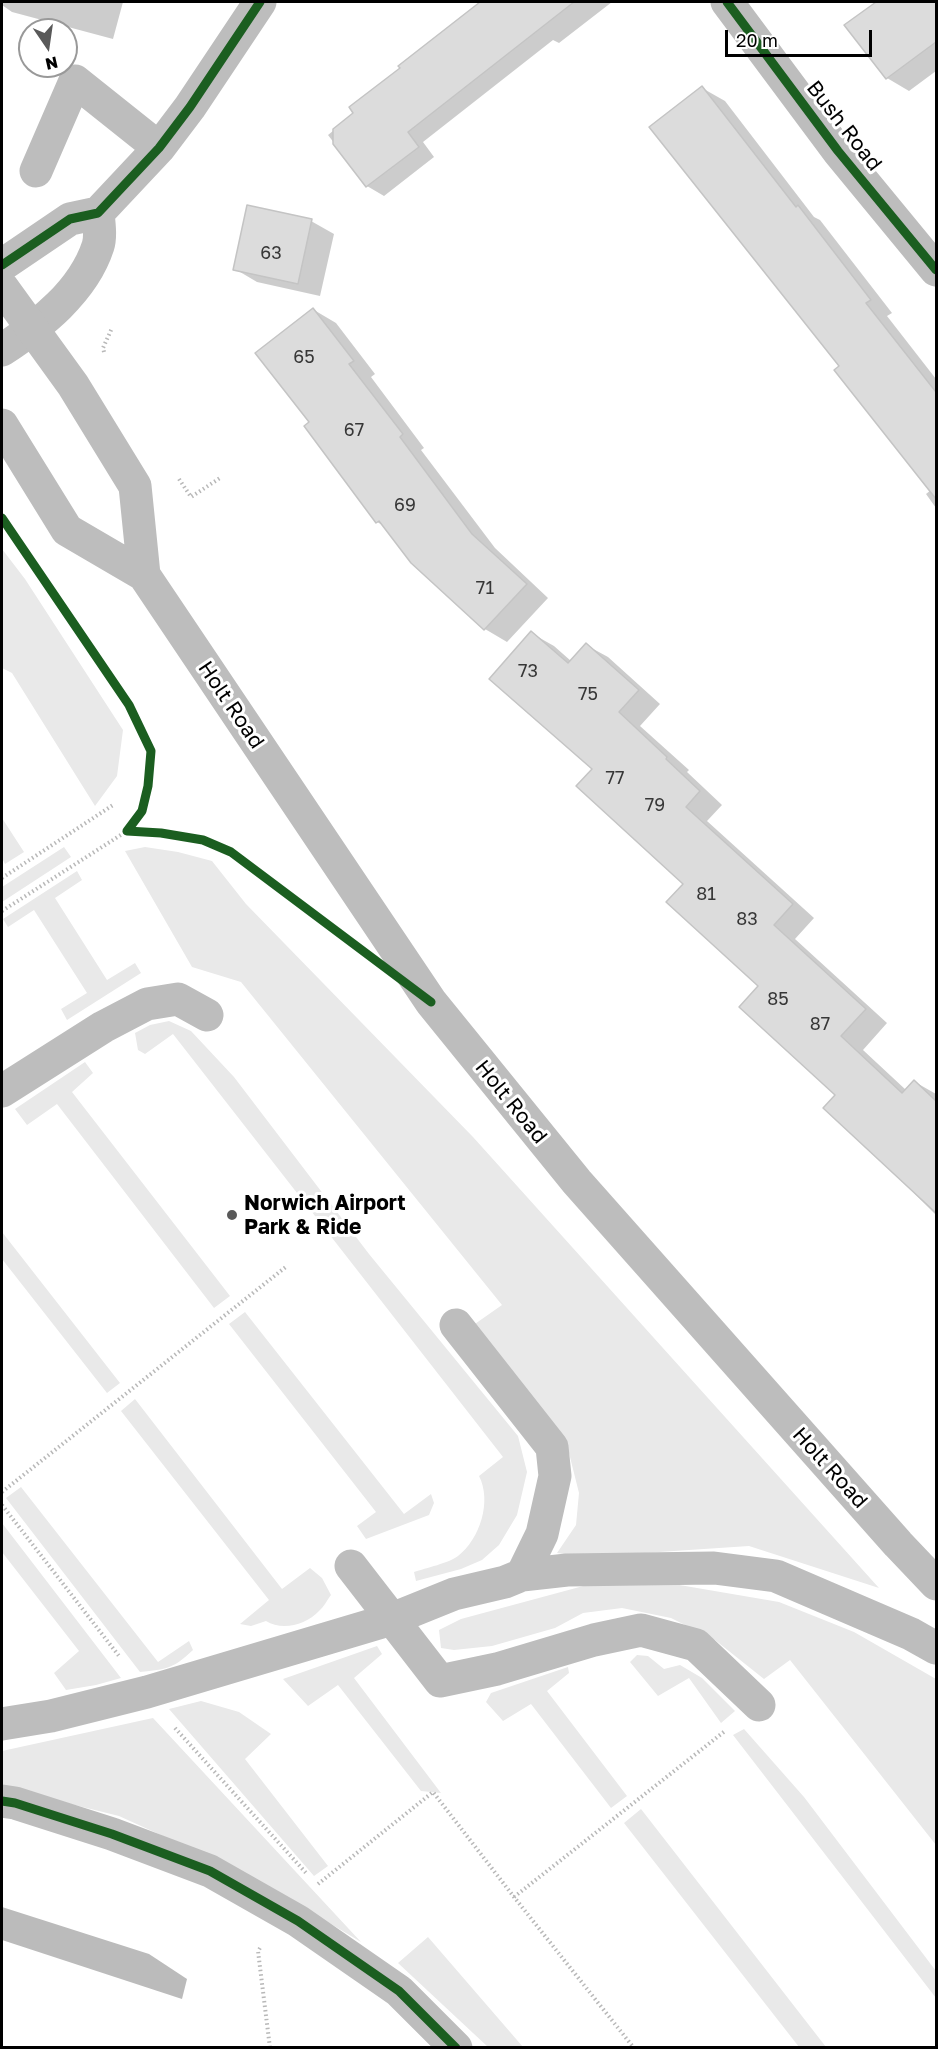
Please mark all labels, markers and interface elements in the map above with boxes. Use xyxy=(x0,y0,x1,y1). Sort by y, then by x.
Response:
north arrow xyxy=(18,18,78,78)
scale bar xyxy=(728,18,875,56)
text: 20 m xyxy=(736,29,778,51)
text: N xyxy=(43,52,60,75)
street label: Bush Road xyxy=(801,76,887,176)
house number: 63 xyxy=(260,242,282,264)
house number: 65 xyxy=(293,346,315,368)
house number: 67 xyxy=(344,419,364,441)
house number: 69 xyxy=(394,494,416,516)
house number: 71 xyxy=(476,577,494,599)
street label: Holt Road xyxy=(193,657,269,753)
house number: 73 xyxy=(518,660,538,682)
house number: 75 xyxy=(578,683,598,705)
house number: 77 xyxy=(605,767,625,789)
house number: 79 xyxy=(645,794,665,816)
house number: 81 xyxy=(696,883,716,905)
house number: 83 xyxy=(736,908,758,930)
house number: 85 xyxy=(767,988,789,1010)
house number: 87 xyxy=(810,1013,830,1035)
street label: Holt Road xyxy=(470,1055,552,1149)
place label: Norwich Airport Park & Ride xyxy=(244,1190,406,1240)
marker: Norwich Airport Park & Ride xyxy=(225,1208,239,1222)
street label: Holt Road xyxy=(787,1422,873,1514)

